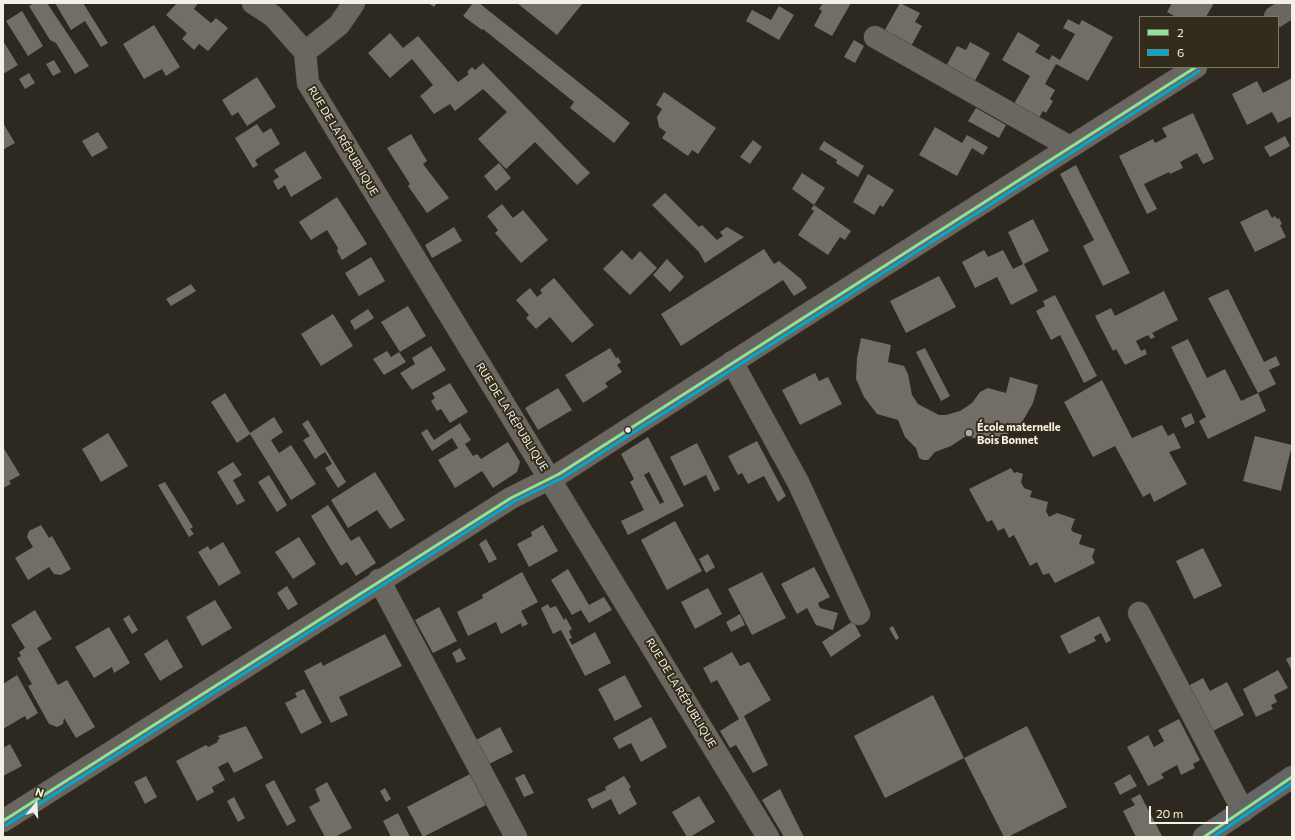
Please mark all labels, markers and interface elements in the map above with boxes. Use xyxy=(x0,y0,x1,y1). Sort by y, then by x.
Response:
legend xyxy=(1139,16,1279,68)
text: 2 xyxy=(1177,25,1184,39)
text: 6 xyxy=(1177,45,1184,59)
street label: RUE DE LA RÉPUBLIQUE xyxy=(305,84,381,198)
street label: RUE DE LA RÉPUBLIQUE xyxy=(473,360,551,474)
place label: École maternelle Bois Bonnet xyxy=(977,420,1061,446)
unlabelled marker xyxy=(623,425,633,435)
marker: École maternelle Bois Bonnet xyxy=(964,428,974,438)
street label: RUE DE LA RÉPUBLIQUE xyxy=(643,636,719,750)
north arrow xyxy=(16,784,56,824)
text: N xyxy=(34,785,46,800)
scale bar xyxy=(1151,798,1230,824)
text: 20 m xyxy=(1156,806,1183,820)

